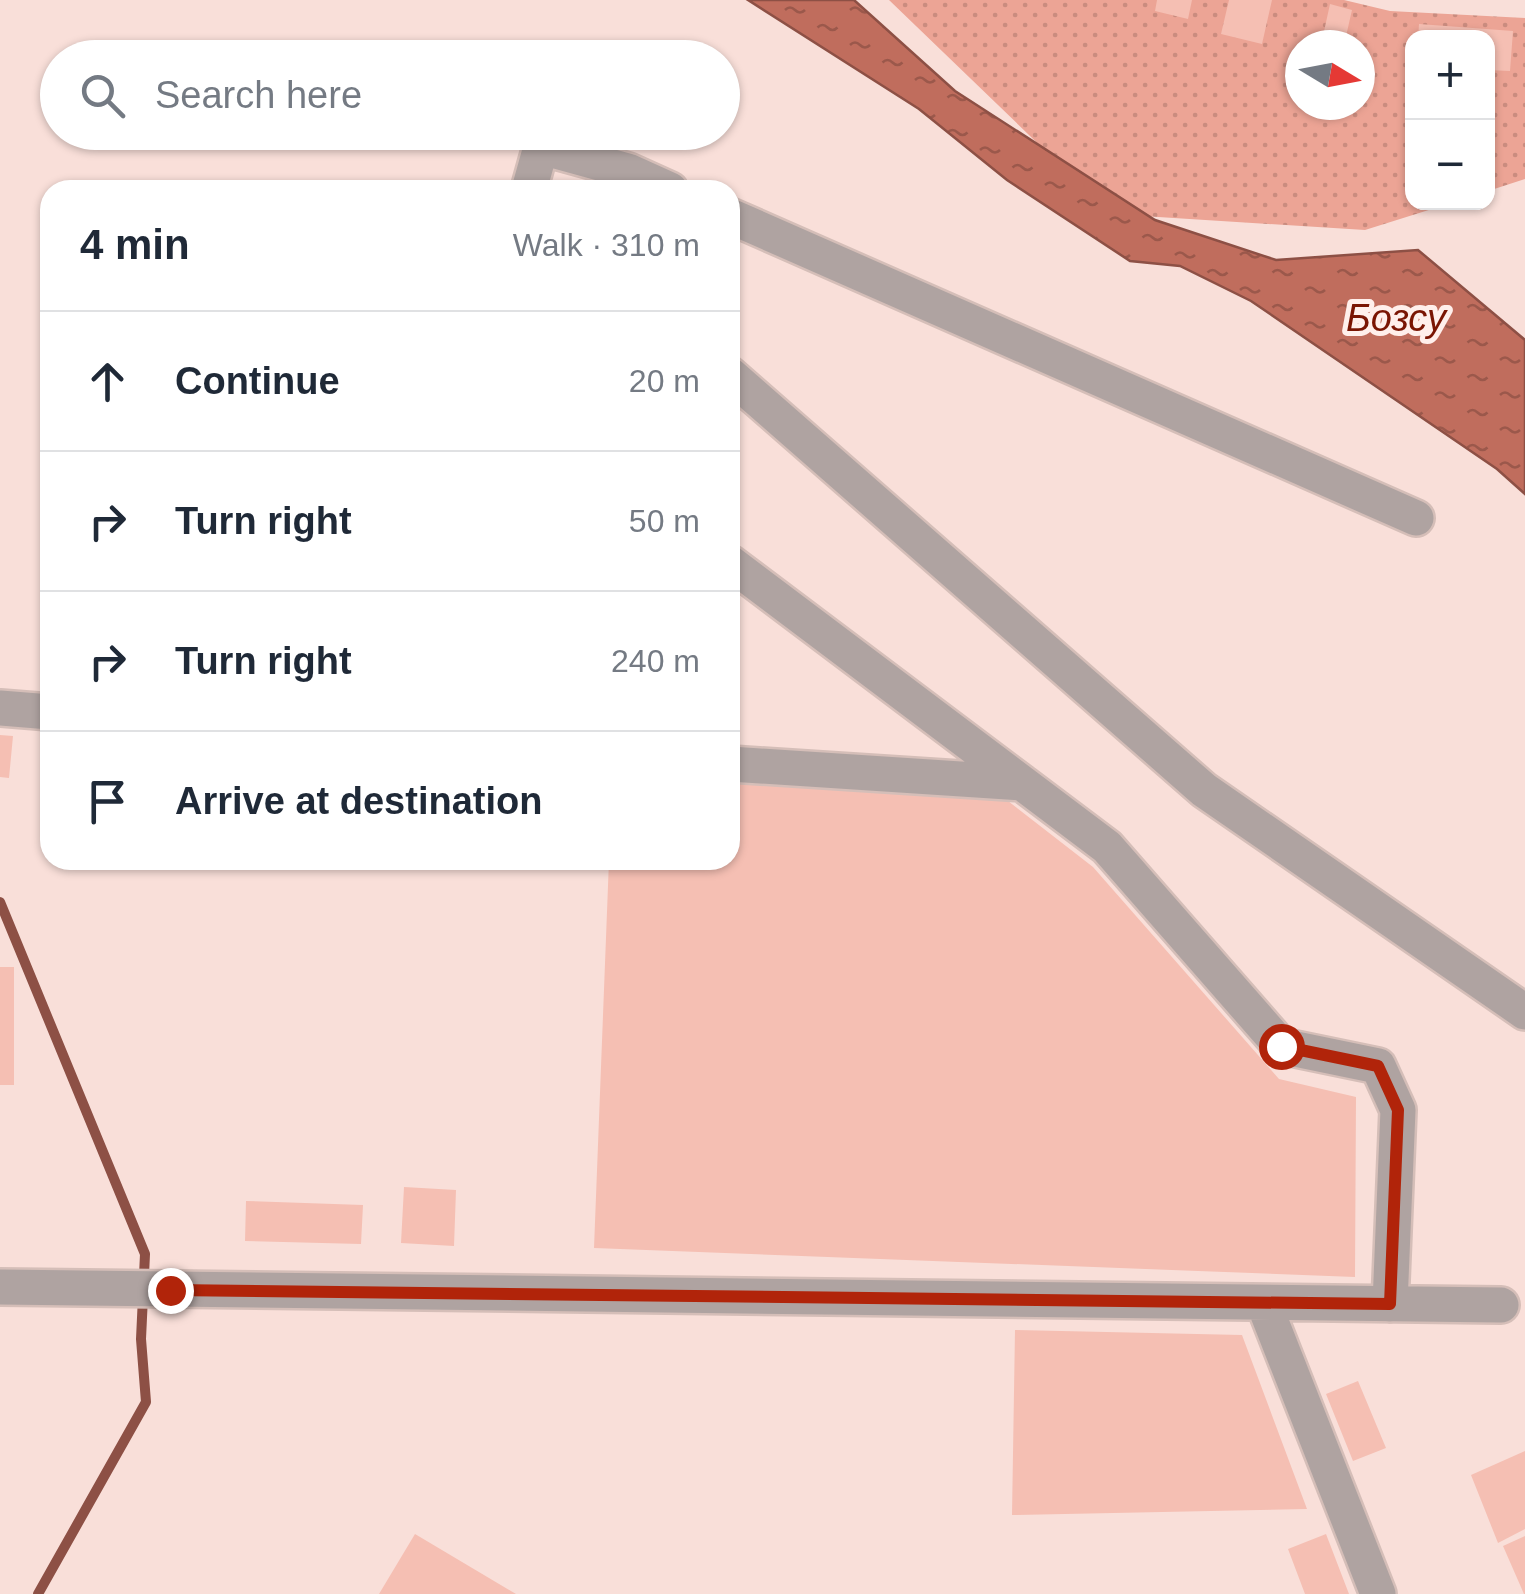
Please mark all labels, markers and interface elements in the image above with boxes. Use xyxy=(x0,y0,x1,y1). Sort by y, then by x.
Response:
north arrow xyxy=(1285,30,1375,120)
map controls xyxy=(1405,30,1495,210)
button: + xyxy=(1405,30,1495,120)
search box xyxy=(40,40,740,150)
icon: search xyxy=(75,68,130,123)
text: Search here xyxy=(155,74,362,116)
button: − xyxy=(1405,120,1495,210)
text: 4 min xyxy=(80,221,190,268)
text: Walk · 310 m xyxy=(513,227,700,263)
water label: Бозсу xyxy=(1346,297,1448,339)
icon: ahead xyxy=(80,354,135,409)
text: Continue xyxy=(175,360,340,402)
text: 20 m xyxy=(629,363,700,399)
icon: right xyxy=(80,494,135,549)
text: Turn right xyxy=(175,500,352,542)
text: 50 m xyxy=(629,503,700,539)
icon: right xyxy=(80,634,135,689)
text: Turn right xyxy=(175,640,352,682)
text: 240 m xyxy=(611,643,700,679)
icon: arrive xyxy=(80,774,135,829)
text: Arrive at destination xyxy=(175,780,542,822)
route start xyxy=(1259,1024,1305,1070)
route end xyxy=(148,1268,194,1314)

